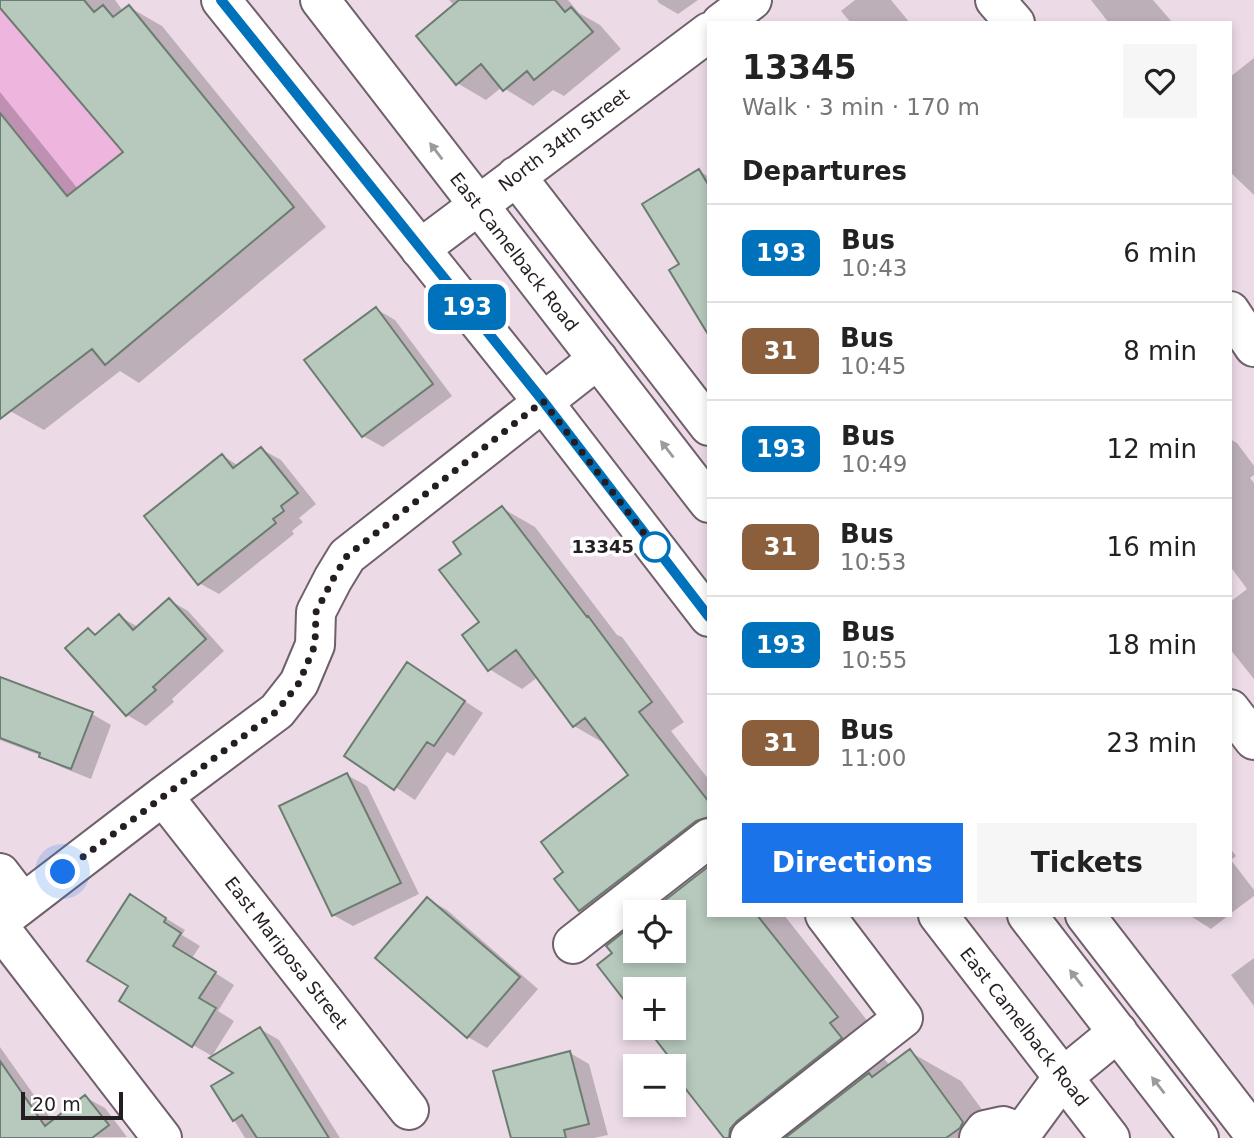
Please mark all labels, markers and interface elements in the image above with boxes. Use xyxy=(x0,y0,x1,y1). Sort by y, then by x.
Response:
button: heart xyxy=(1123,44,1197,118)
text: 13345 xyxy=(742,48,857,87)
street label: North 34th Street xyxy=(494,84,633,195)
text: Walk · 3 min · 170 m xyxy=(742,94,980,120)
one-way arrow xyxy=(429,142,443,160)
text: Departures xyxy=(742,156,907,186)
street label: East Camelback Road xyxy=(446,168,583,335)
text: Bus xyxy=(841,225,895,255)
text: 6 min xyxy=(1123,238,1197,268)
text: 193 xyxy=(756,239,806,267)
text: 10:43 xyxy=(841,255,907,281)
line badge: 193 xyxy=(427,284,507,330)
text: 193 xyxy=(442,293,492,321)
text: Bus xyxy=(840,323,894,353)
text: 8 min xyxy=(1123,336,1197,366)
text: 31 xyxy=(764,337,797,365)
text: 10:45 xyxy=(840,353,906,379)
text: Bus xyxy=(841,421,895,451)
text: 12 min xyxy=(1107,434,1197,464)
text: 193 xyxy=(756,435,806,463)
one-way arrow xyxy=(660,441,675,459)
text: 10:49 xyxy=(841,451,907,477)
text: Bus xyxy=(840,519,894,549)
marker: 13345 xyxy=(640,532,670,562)
text: 16 min xyxy=(1107,532,1197,562)
text: 31 xyxy=(764,533,797,561)
place label: 13345 xyxy=(571,536,634,557)
text: 10:53 xyxy=(840,549,906,575)
text: Bus xyxy=(841,617,895,647)
text: 18 min xyxy=(1107,630,1197,660)
text: 193 xyxy=(756,631,806,659)
text: 10:55 xyxy=(841,647,907,673)
text: Bus xyxy=(840,715,894,745)
text: 23 min xyxy=(1107,728,1197,758)
text: 31 xyxy=(764,729,797,757)
text: 11:00 xyxy=(840,745,906,771)
button: Directions xyxy=(742,823,963,903)
button: Tickets xyxy=(977,823,1197,903)
your location xyxy=(45,854,80,889)
street label: East Mariposa Street xyxy=(221,873,352,1033)
map controls xyxy=(623,900,686,1117)
button: locate xyxy=(623,900,686,963)
street label: East Camelback Road xyxy=(956,943,1093,1110)
one-way arrow xyxy=(1068,970,1083,988)
button: + xyxy=(623,977,686,1040)
button: − xyxy=(623,1054,686,1117)
one-way arrow xyxy=(1151,1077,1166,1095)
scale bar xyxy=(21,1089,122,1121)
text: 20 m xyxy=(32,1093,81,1115)

